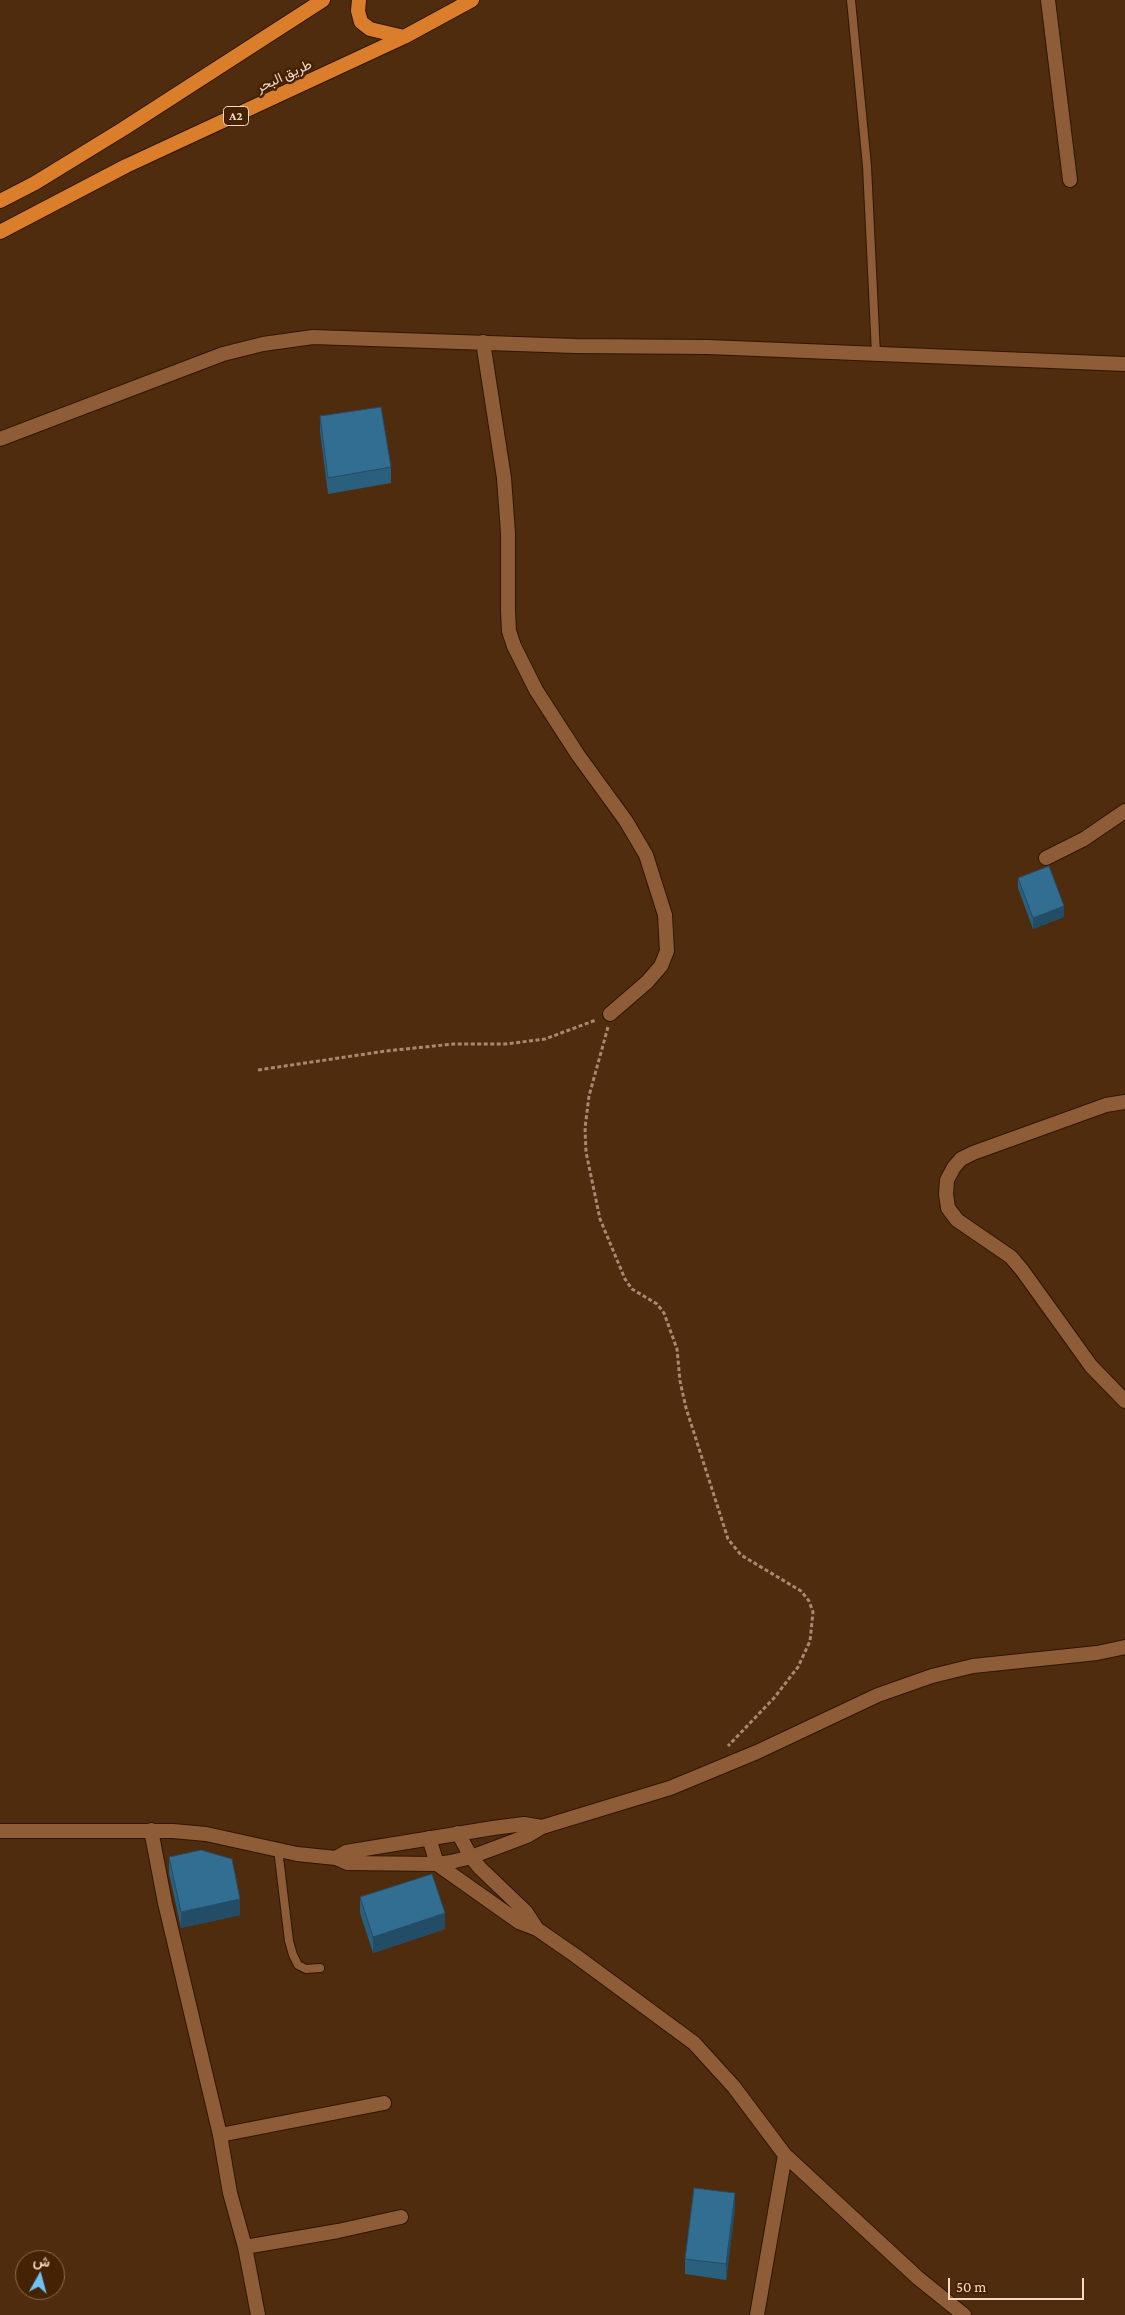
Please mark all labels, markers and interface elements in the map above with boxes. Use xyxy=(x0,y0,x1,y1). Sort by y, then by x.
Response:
street label: طريق البحر xyxy=(254,56,314,96)
road number: A2 xyxy=(224,106,248,125)
north arrow xyxy=(15,2250,65,2300)
text: ش xyxy=(32,2252,51,2270)
scale bar xyxy=(950,2268,1086,2300)
text: 50 m xyxy=(956,2279,986,2295)

